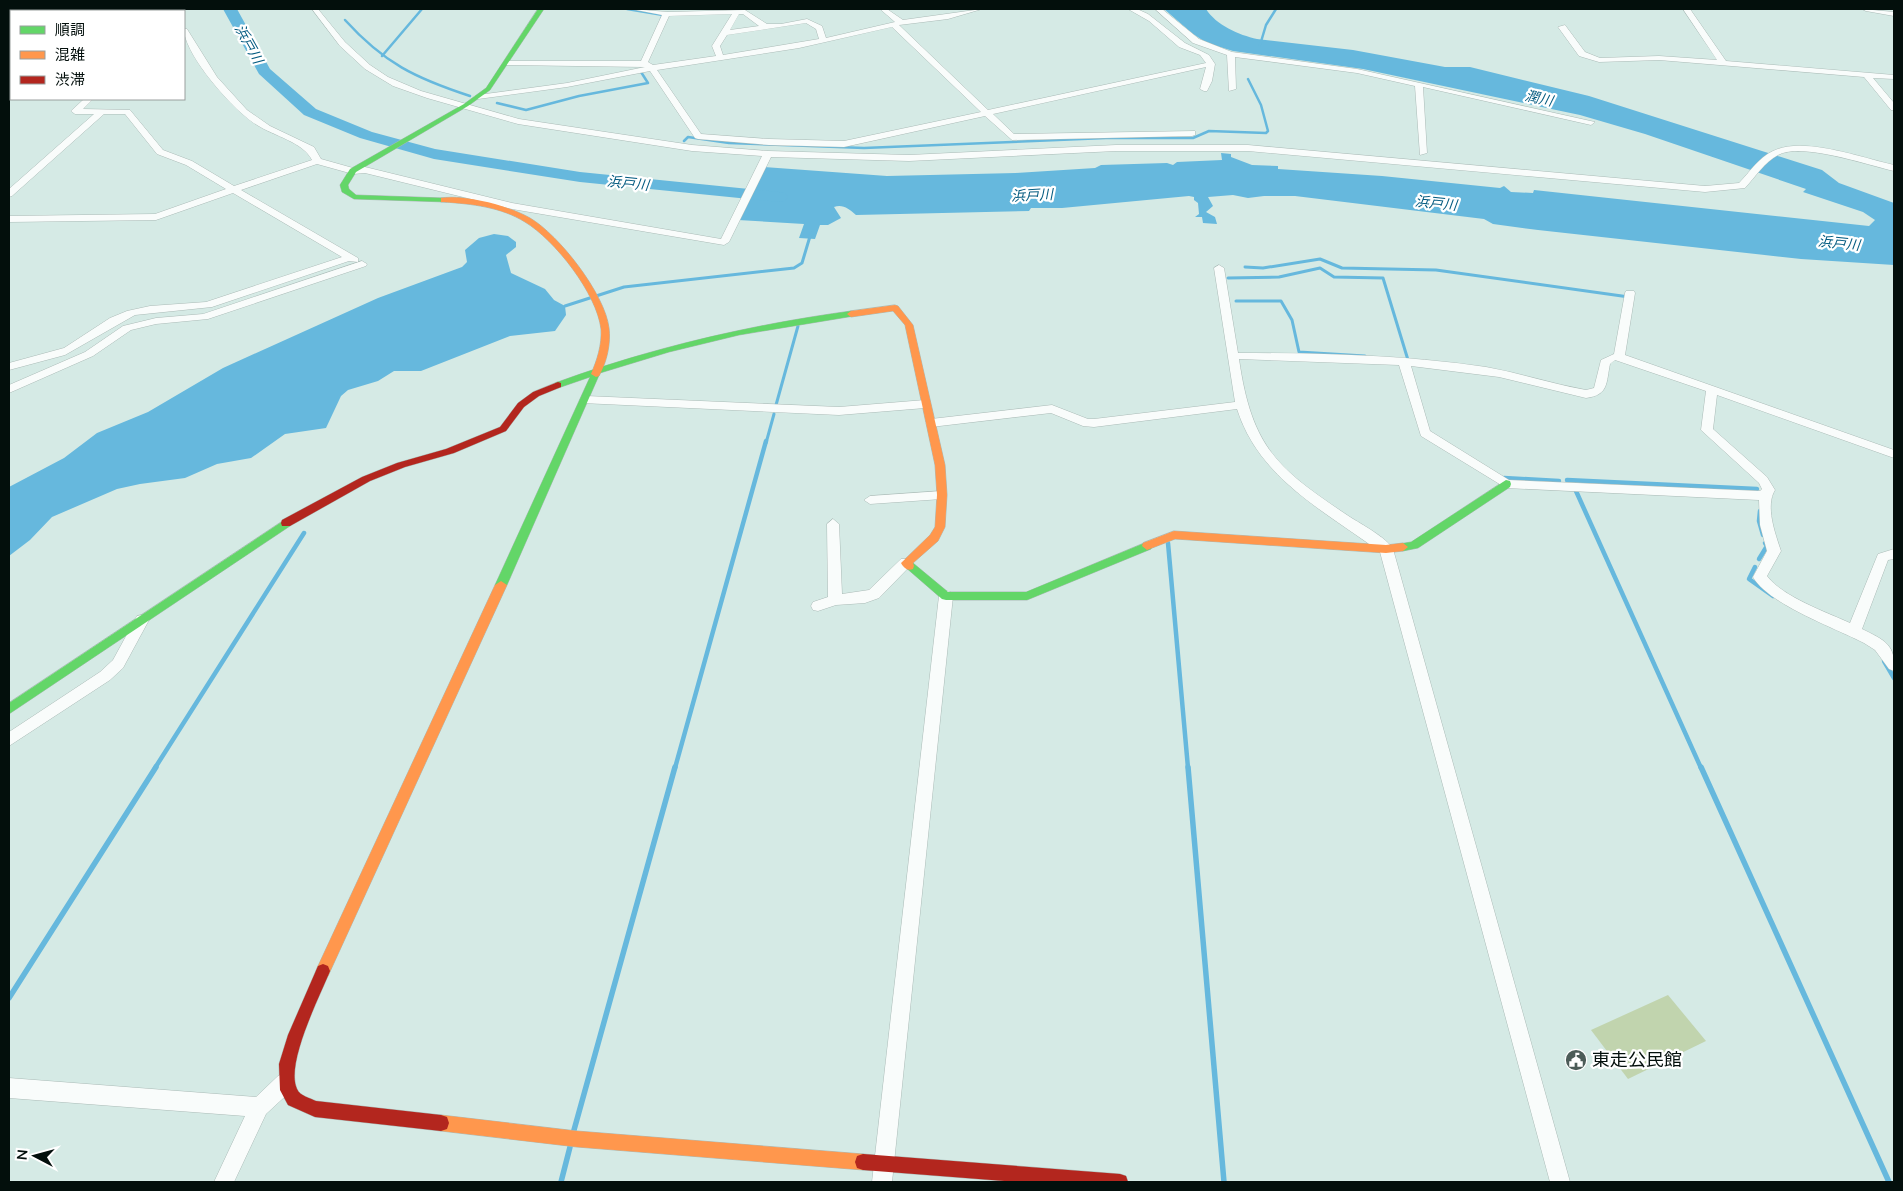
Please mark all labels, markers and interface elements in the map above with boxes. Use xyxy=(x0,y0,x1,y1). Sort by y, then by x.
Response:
legend xyxy=(10,10,185,100)
text: 順調 xyxy=(55,20,85,39)
water label: 浜戸川 xyxy=(231,21,268,68)
text: 混雑 xyxy=(55,45,85,64)
text: 渋滞 xyxy=(55,70,85,89)
water label: 潤川 xyxy=(1523,86,1557,110)
water label: 浜戸川 xyxy=(606,172,652,194)
water label: 浜戸川 xyxy=(1011,185,1055,205)
water label: 浜戸川 xyxy=(1414,192,1460,214)
water label: 浜戸川 xyxy=(1817,232,1863,254)
public building icon: 東走公民館 xyxy=(1564,1048,1588,1072)
place label: 東走公民館 xyxy=(1592,1048,1682,1071)
north arrow xyxy=(10,1131,60,1181)
text: N xyxy=(13,1148,32,1161)

